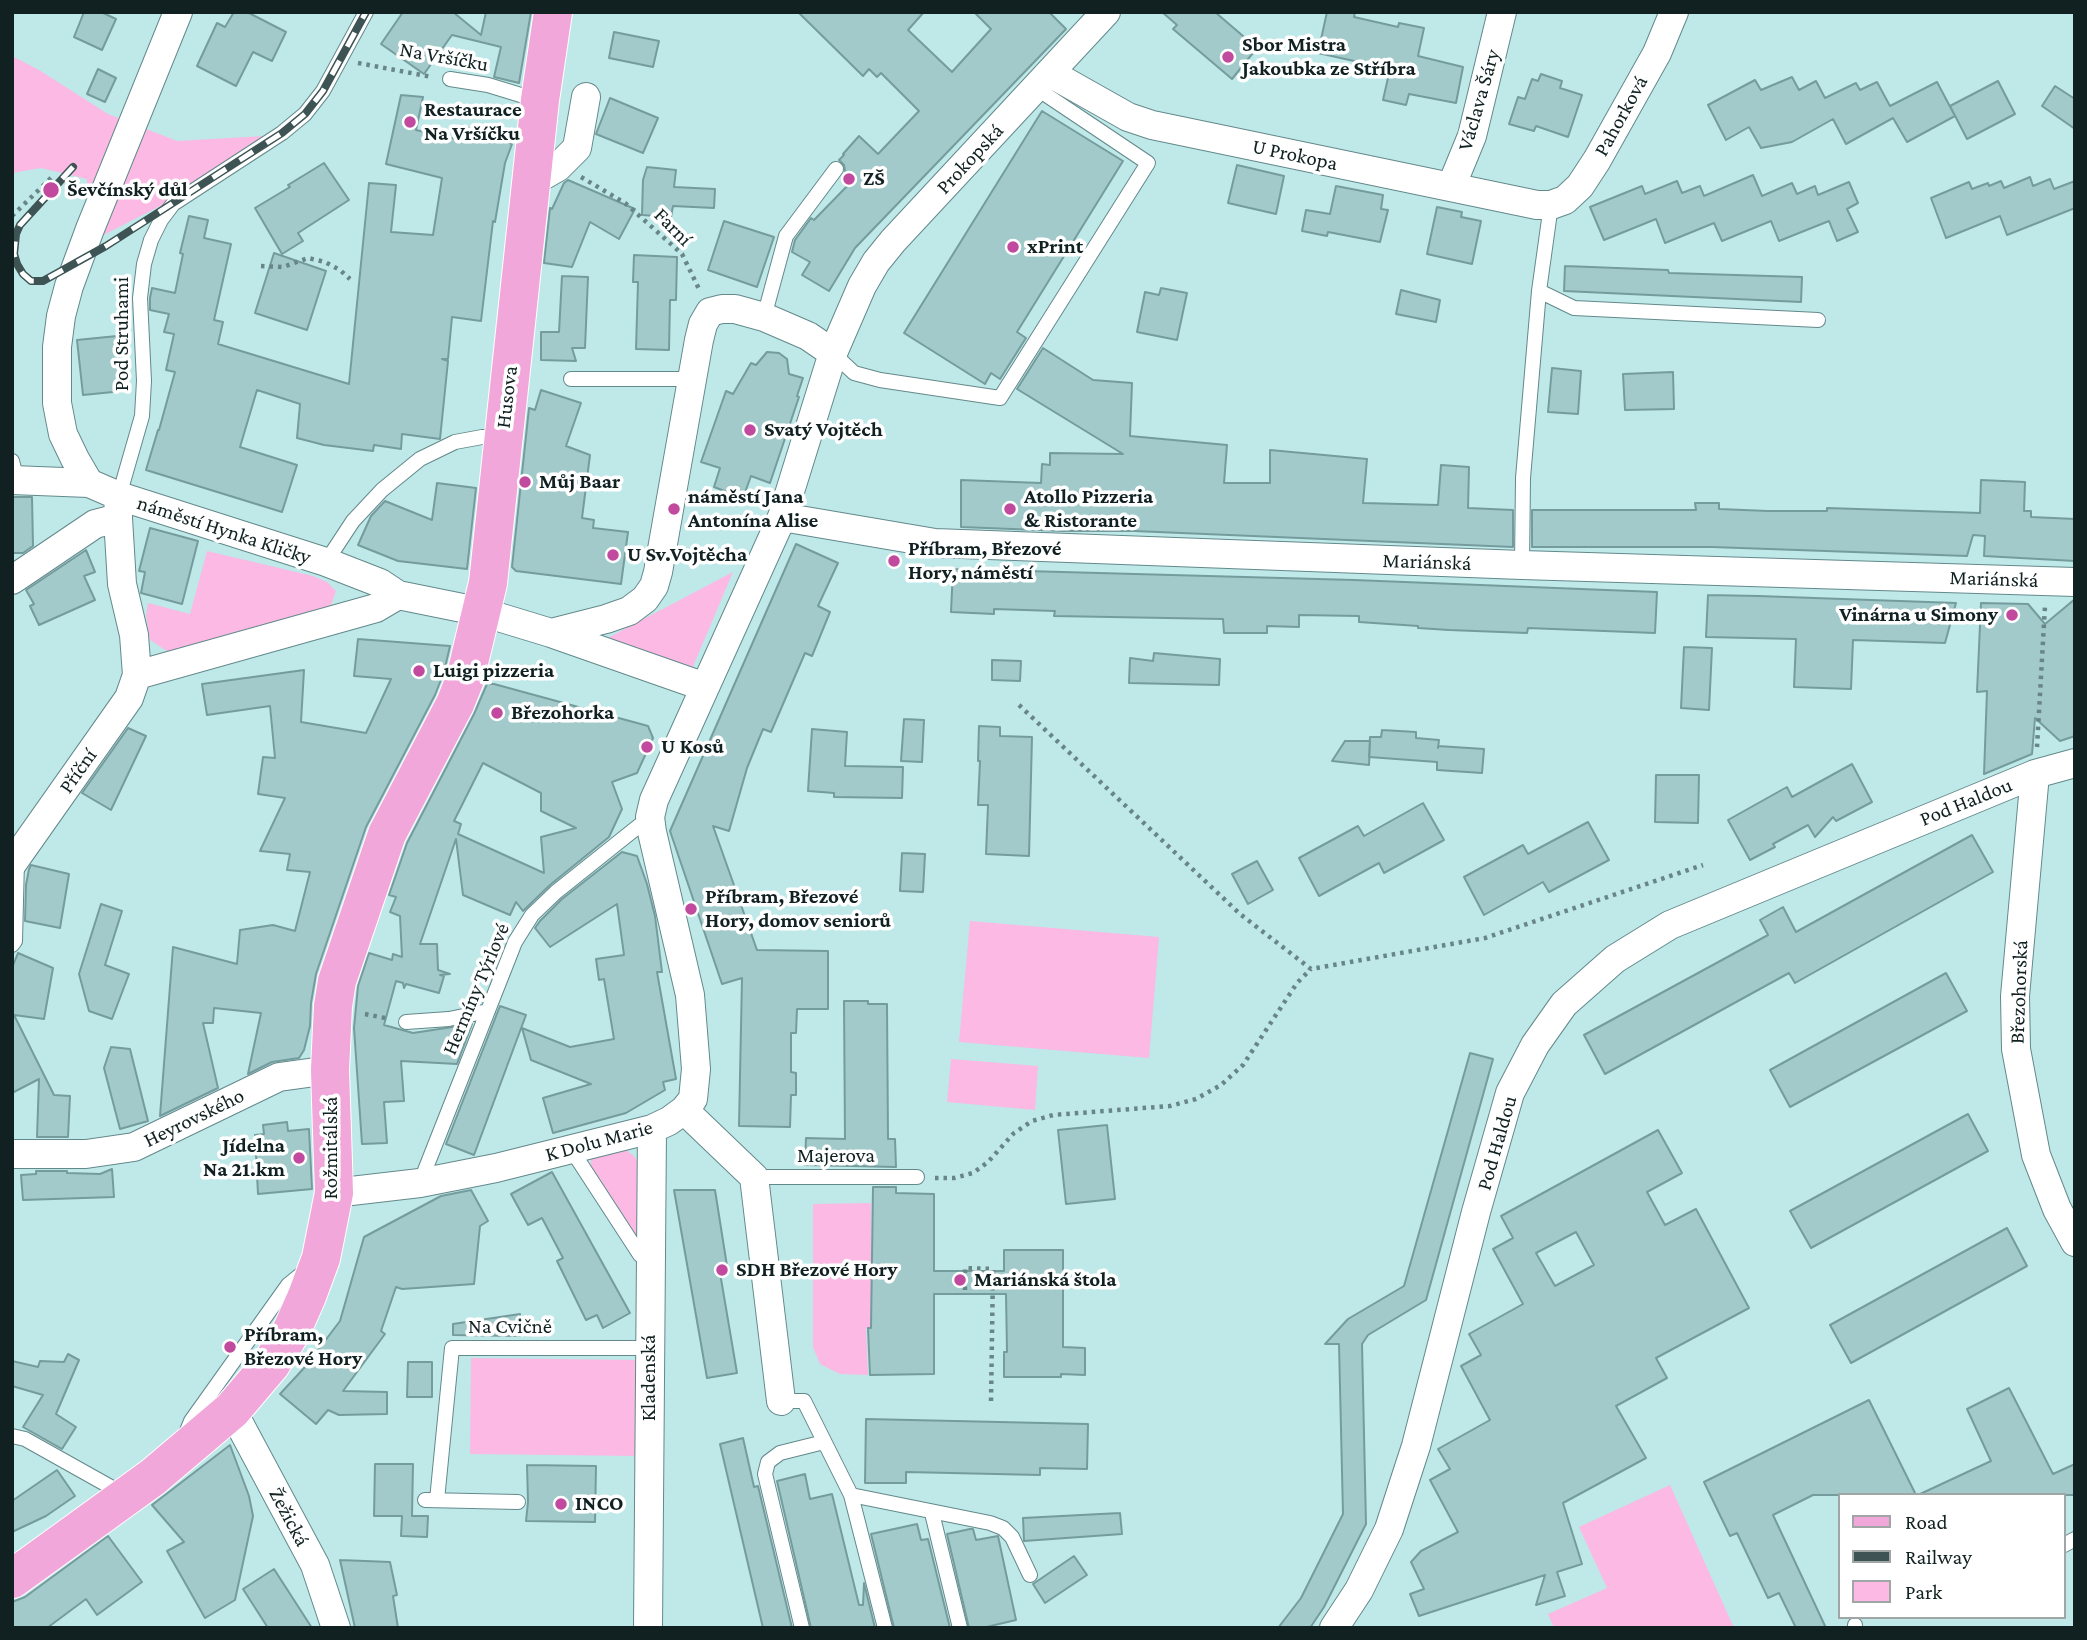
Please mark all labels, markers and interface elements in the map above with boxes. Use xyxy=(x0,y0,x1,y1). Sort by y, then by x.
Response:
place label: Sbor Mistra Jakoubka ze Stříbra xyxy=(1242,32,1416,82)
street label: Na Vršíčku xyxy=(398,37,490,77)
street label: Václava Šáry xyxy=(1452,46,1506,154)
marker: Sbor Mistra Jakoubka ze Stříbra xyxy=(1220,49,1236,65)
street label: Pahorková xyxy=(1589,71,1653,161)
place label: Restaurace Na Vršíčku xyxy=(424,97,522,147)
marker: Restaurace Na Vršíčku xyxy=(402,114,418,130)
street label: Prokopská xyxy=(931,119,1009,199)
street label: U Prokopa xyxy=(1250,134,1340,176)
place label: ZŠ xyxy=(863,166,885,192)
marker: ZŠ xyxy=(841,171,857,187)
place label: Ševčínský důl xyxy=(67,177,188,203)
marker: Ševčínský důl xyxy=(41,180,61,200)
street label: Farní xyxy=(649,203,697,251)
place label: xPrint xyxy=(1027,234,1083,260)
marker: xPrint xyxy=(1005,239,1021,255)
street label: Pod Struhami xyxy=(109,277,135,391)
street label: Husova xyxy=(491,364,523,430)
place label: Svatý Vojtěch xyxy=(764,417,883,443)
marker: Svatý Vojtěch xyxy=(742,422,758,438)
place label: Můj Baar xyxy=(539,469,620,495)
marker: Můj Baar xyxy=(517,474,533,490)
place label: náměstí Jana Antonína Alise xyxy=(688,484,818,534)
place label: Atollo Pizzeria & Ristorante xyxy=(1024,484,1153,534)
street label: náměstí Hynka Kličky xyxy=(134,490,314,570)
marker: náměstí Jana Antonína Alise xyxy=(666,501,682,517)
marker: Atollo Pizzeria & Ristorante xyxy=(1002,501,1018,517)
place label: Příbram, Březové Hory, náměstí xyxy=(908,536,1061,586)
place label: U Sv.Vojtěcha xyxy=(627,542,747,568)
marker: U Sv.Vojtěcha xyxy=(605,547,621,563)
street label: Mariánská xyxy=(1382,548,1472,576)
marker: Příbram, Březové Hory, náměstí xyxy=(886,553,902,569)
street label: Mariánská xyxy=(1949,565,2039,593)
place label: Vinárna u Simony xyxy=(1839,602,1998,628)
marker: Vinárna u Simony xyxy=(2004,607,2020,623)
place label: Luigi pizzeria xyxy=(433,658,554,684)
marker: Luigi pizzeria xyxy=(411,663,427,679)
place label: Březohorka xyxy=(511,700,614,726)
marker: Březohorka xyxy=(489,705,505,721)
place label: U Kosů xyxy=(661,734,724,760)
marker: U Kosů xyxy=(639,739,655,755)
street label: Příční xyxy=(54,744,102,798)
street label: Pod Haldou xyxy=(1916,772,2016,832)
place label: Příbram, Březové Hory, domov seniorů xyxy=(705,884,891,934)
marker: Příbram, Březové Hory, domov seniorů xyxy=(683,901,699,917)
street label: Hermíny Týrlové xyxy=(437,919,515,1059)
street label: Březohorská xyxy=(2005,940,2033,1044)
street label: Heyrovského xyxy=(140,1083,248,1153)
street label: Pod Haldou xyxy=(1471,1093,1523,1193)
street label: Rožmitálská xyxy=(318,1096,344,1200)
street label: K Dolu Marie xyxy=(542,1115,656,1167)
place label: Jídelna Na 21.km xyxy=(203,1133,285,1183)
street label: Majerova xyxy=(797,1143,875,1169)
marker: Jídelna Na 21.km xyxy=(291,1150,307,1166)
place label: SDH Březové Hory xyxy=(736,1257,898,1283)
marker: SDH Březové Hory xyxy=(714,1262,730,1278)
place label: Mariánská štola xyxy=(974,1267,1117,1293)
marker: Mariánská štola xyxy=(952,1272,968,1288)
street label: Na Cvičně xyxy=(468,1314,552,1340)
place label: Příbram, Březové Hory xyxy=(244,1322,362,1372)
street label: Kladenská xyxy=(636,1335,662,1421)
marker: Příbram, Březové Hory xyxy=(222,1339,238,1355)
street label: Žežická xyxy=(263,1483,315,1551)
place label: INCO xyxy=(575,1491,623,1517)
legend xyxy=(1839,1493,2066,1619)
marker: INCO xyxy=(553,1496,569,1512)
text: Road xyxy=(1905,1510,1948,1534)
text: Railway xyxy=(1905,1545,1972,1569)
text: Park xyxy=(1905,1580,1942,1604)

